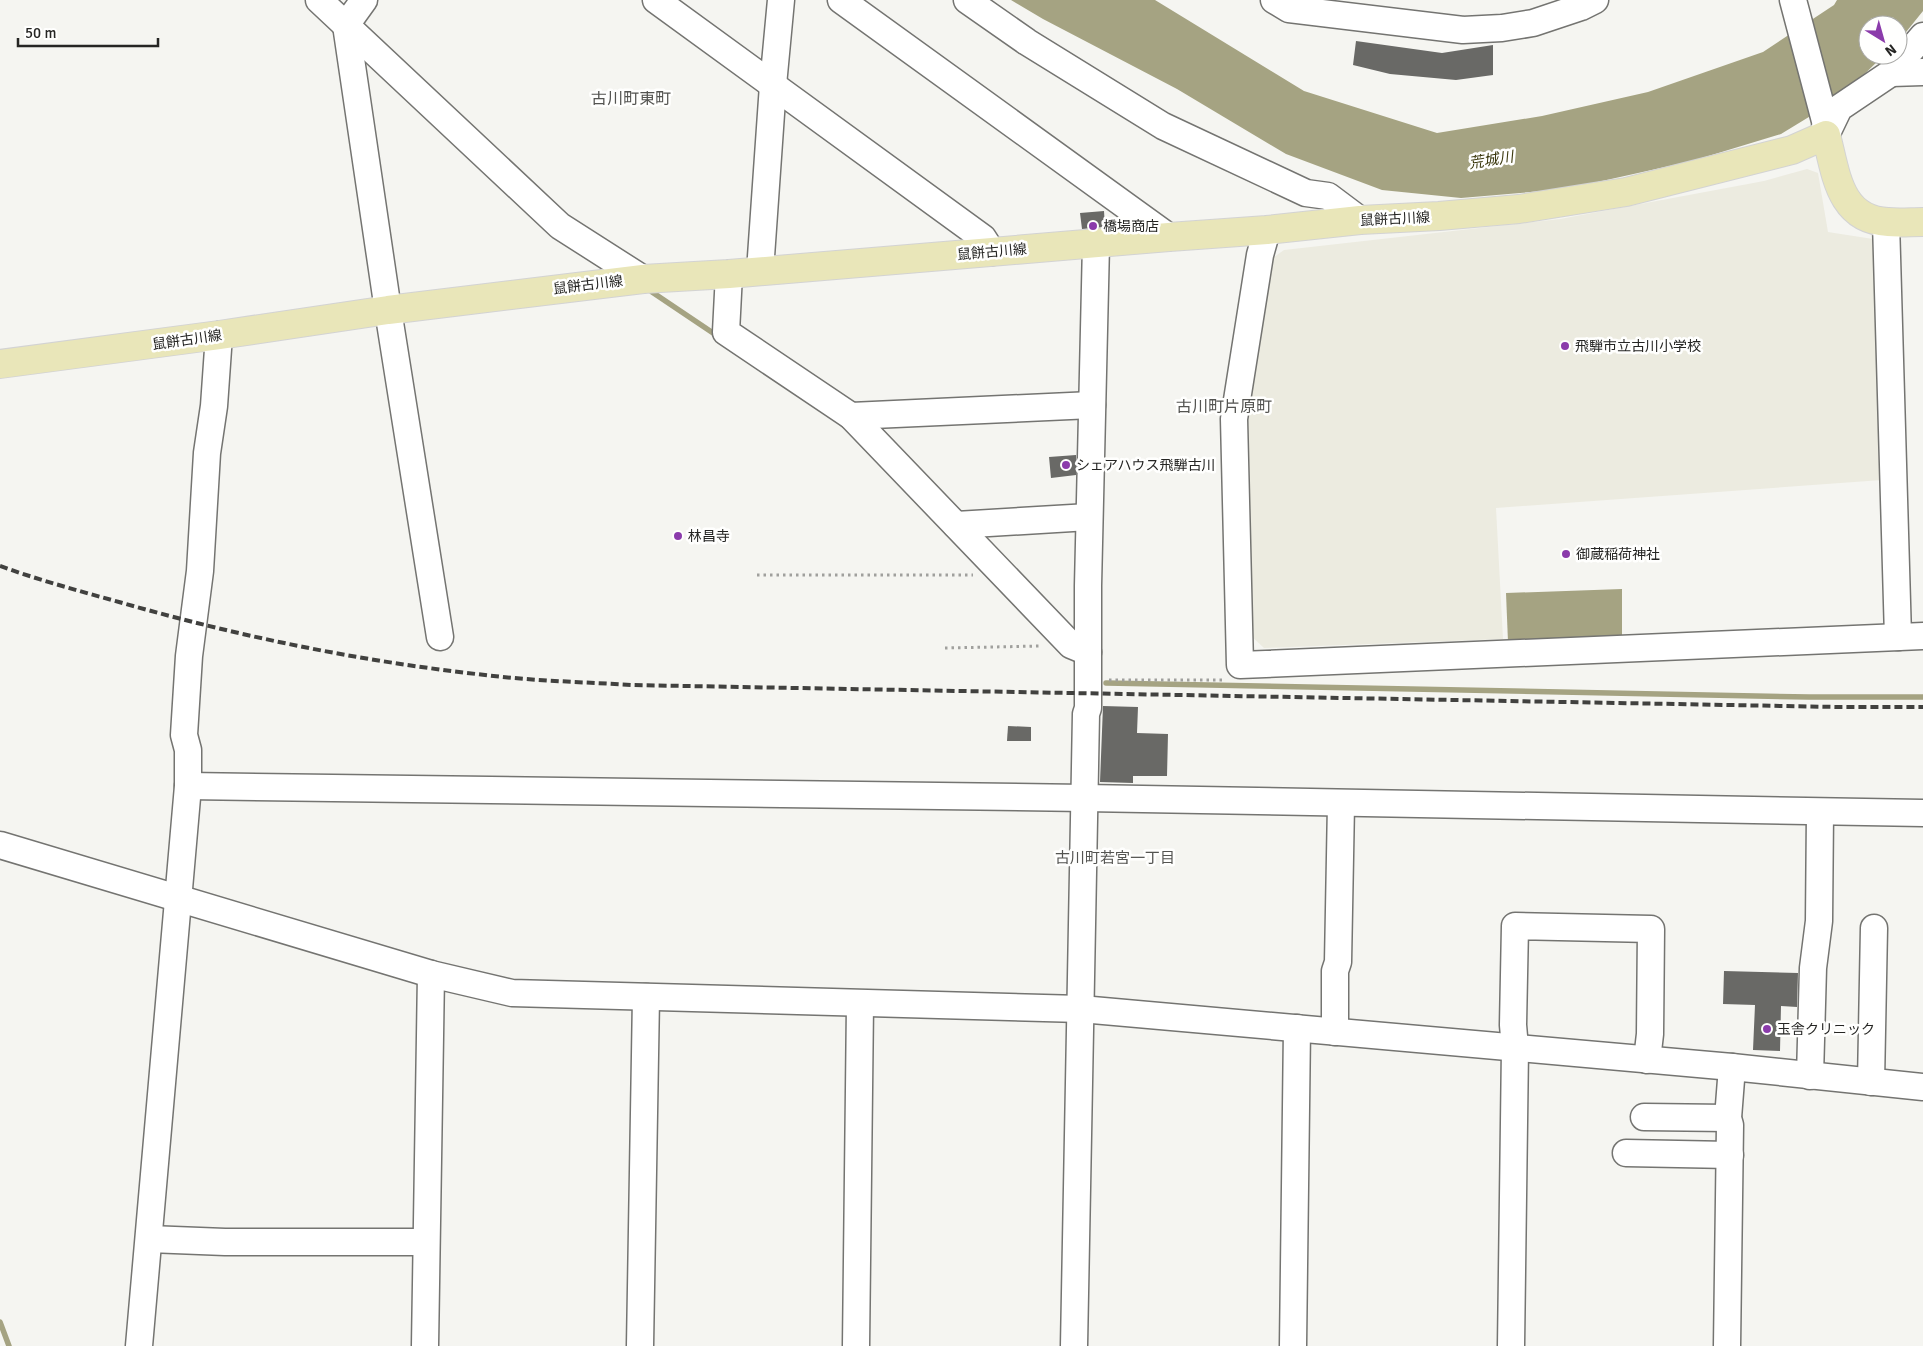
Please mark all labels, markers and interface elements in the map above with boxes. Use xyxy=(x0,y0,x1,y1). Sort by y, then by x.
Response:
scale bar xyxy=(18,15,158,47)
north arrow xyxy=(1858,15,1908,65)
text: 50 m xyxy=(25,24,56,42)
text: N xyxy=(1882,40,1900,60)
district label: 古川町東町 xyxy=(591,89,671,109)
water label: 荒城川 xyxy=(1467,147,1517,172)
street label: 鼠餅古川線 xyxy=(1360,209,1430,229)
place label: 橋場商店 xyxy=(1103,218,1159,235)
marker: 橋場商店 xyxy=(1087,220,1099,232)
street label: 鼠餅古川線 xyxy=(956,240,1028,264)
street label: 鼠餅古川線 xyxy=(552,272,624,298)
street label: 鼠餅古川線 xyxy=(151,327,223,353)
place label: 飛騨市立古川小学校 xyxy=(1575,338,1701,355)
marker: 飛騨市立古川小学校 xyxy=(1559,340,1571,352)
district label: 古川町片原町 xyxy=(1176,397,1272,417)
place label: シェアハウス飛騨古川 xyxy=(1076,457,1215,474)
marker: シェアハウス飛騨古川 xyxy=(1060,459,1072,471)
place label: 林昌寺 xyxy=(688,528,730,545)
marker: 林昌寺 xyxy=(672,530,684,542)
place label: 御蔵稲荷神社 xyxy=(1576,546,1660,563)
marker: 御蔵稲荷神社 xyxy=(1560,548,1572,560)
district label: 古川町若宮一丁目 xyxy=(1055,849,1175,867)
place label: 玉舎クリニック xyxy=(1777,1021,1875,1038)
marker: 玉舎クリニック xyxy=(1761,1023,1773,1035)

